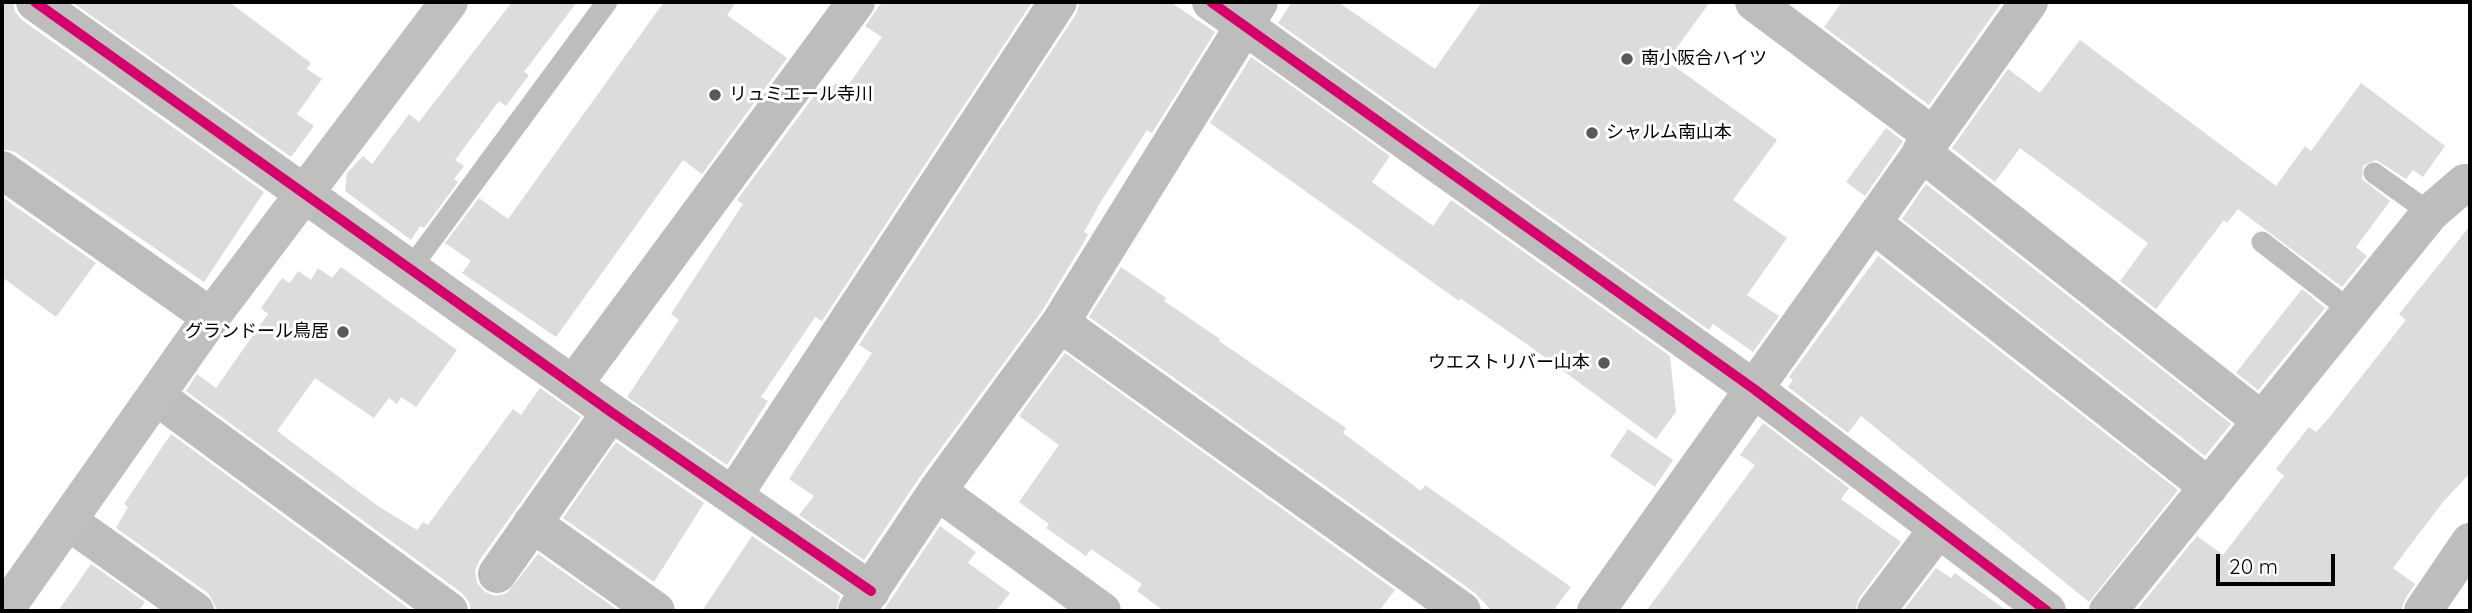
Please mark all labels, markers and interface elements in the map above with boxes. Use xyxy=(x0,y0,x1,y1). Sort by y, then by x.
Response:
place label: 南小阪合ハイツ xyxy=(1641,48,1767,70)
marker: 南小阪合ハイツ xyxy=(1619,51,1635,67)
place label: リュミエール寺川 xyxy=(729,84,873,106)
marker: リュミエール寺川 xyxy=(707,87,723,103)
place label: シャルム南山本 xyxy=(1606,122,1732,144)
marker: シャルム南山本 xyxy=(1584,125,1600,141)
place label: グランドール鳥居 xyxy=(185,321,329,343)
marker: グランドール鳥居 xyxy=(335,324,351,340)
place label: ウエストリバー山本 xyxy=(1428,352,1590,374)
marker: ウエストリバー山本 xyxy=(1596,355,1612,371)
scale bar xyxy=(2220,540,2339,584)
text: 20 m xyxy=(2229,553,2278,579)

